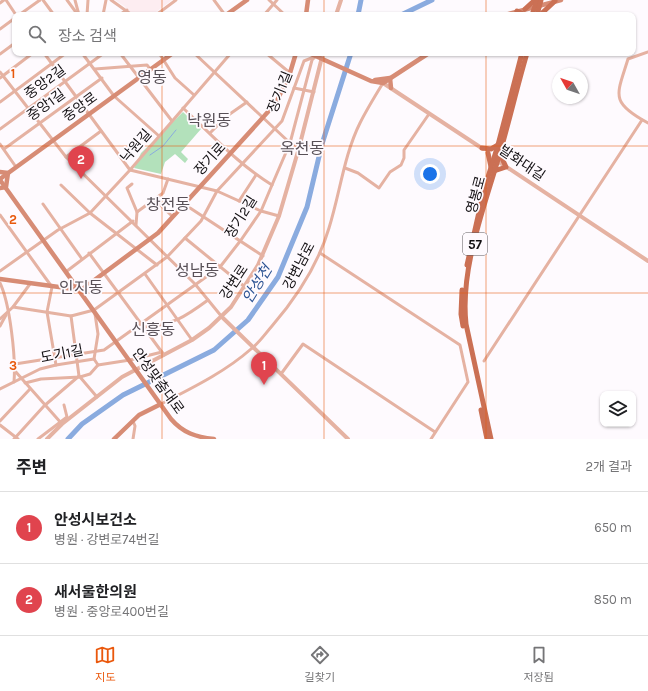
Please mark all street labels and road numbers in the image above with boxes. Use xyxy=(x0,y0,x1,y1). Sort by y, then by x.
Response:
street label: 중앙2길 xyxy=(21,61,69,103)
street label: 장기1길 xyxy=(264,69,296,115)
street label: 중앙1길 xyxy=(23,85,69,125)
street label: 중앙로 xyxy=(59,89,101,125)
street label: 낙원길 xyxy=(117,126,155,166)
street label: 장기로 xyxy=(191,139,229,179)
street label: 발화대길 xyxy=(496,142,548,184)
street label: 영봉로 xyxy=(463,174,489,216)
street label: 장기2길 xyxy=(221,193,261,241)
road number: 57 xyxy=(463,233,487,255)
street label: 강변남로 xyxy=(279,239,319,293)
street label: 강변로 xyxy=(216,261,252,303)
street label: 도기1길 xyxy=(39,342,85,366)
street label: 안성맞춤대로 xyxy=(128,345,188,417)

